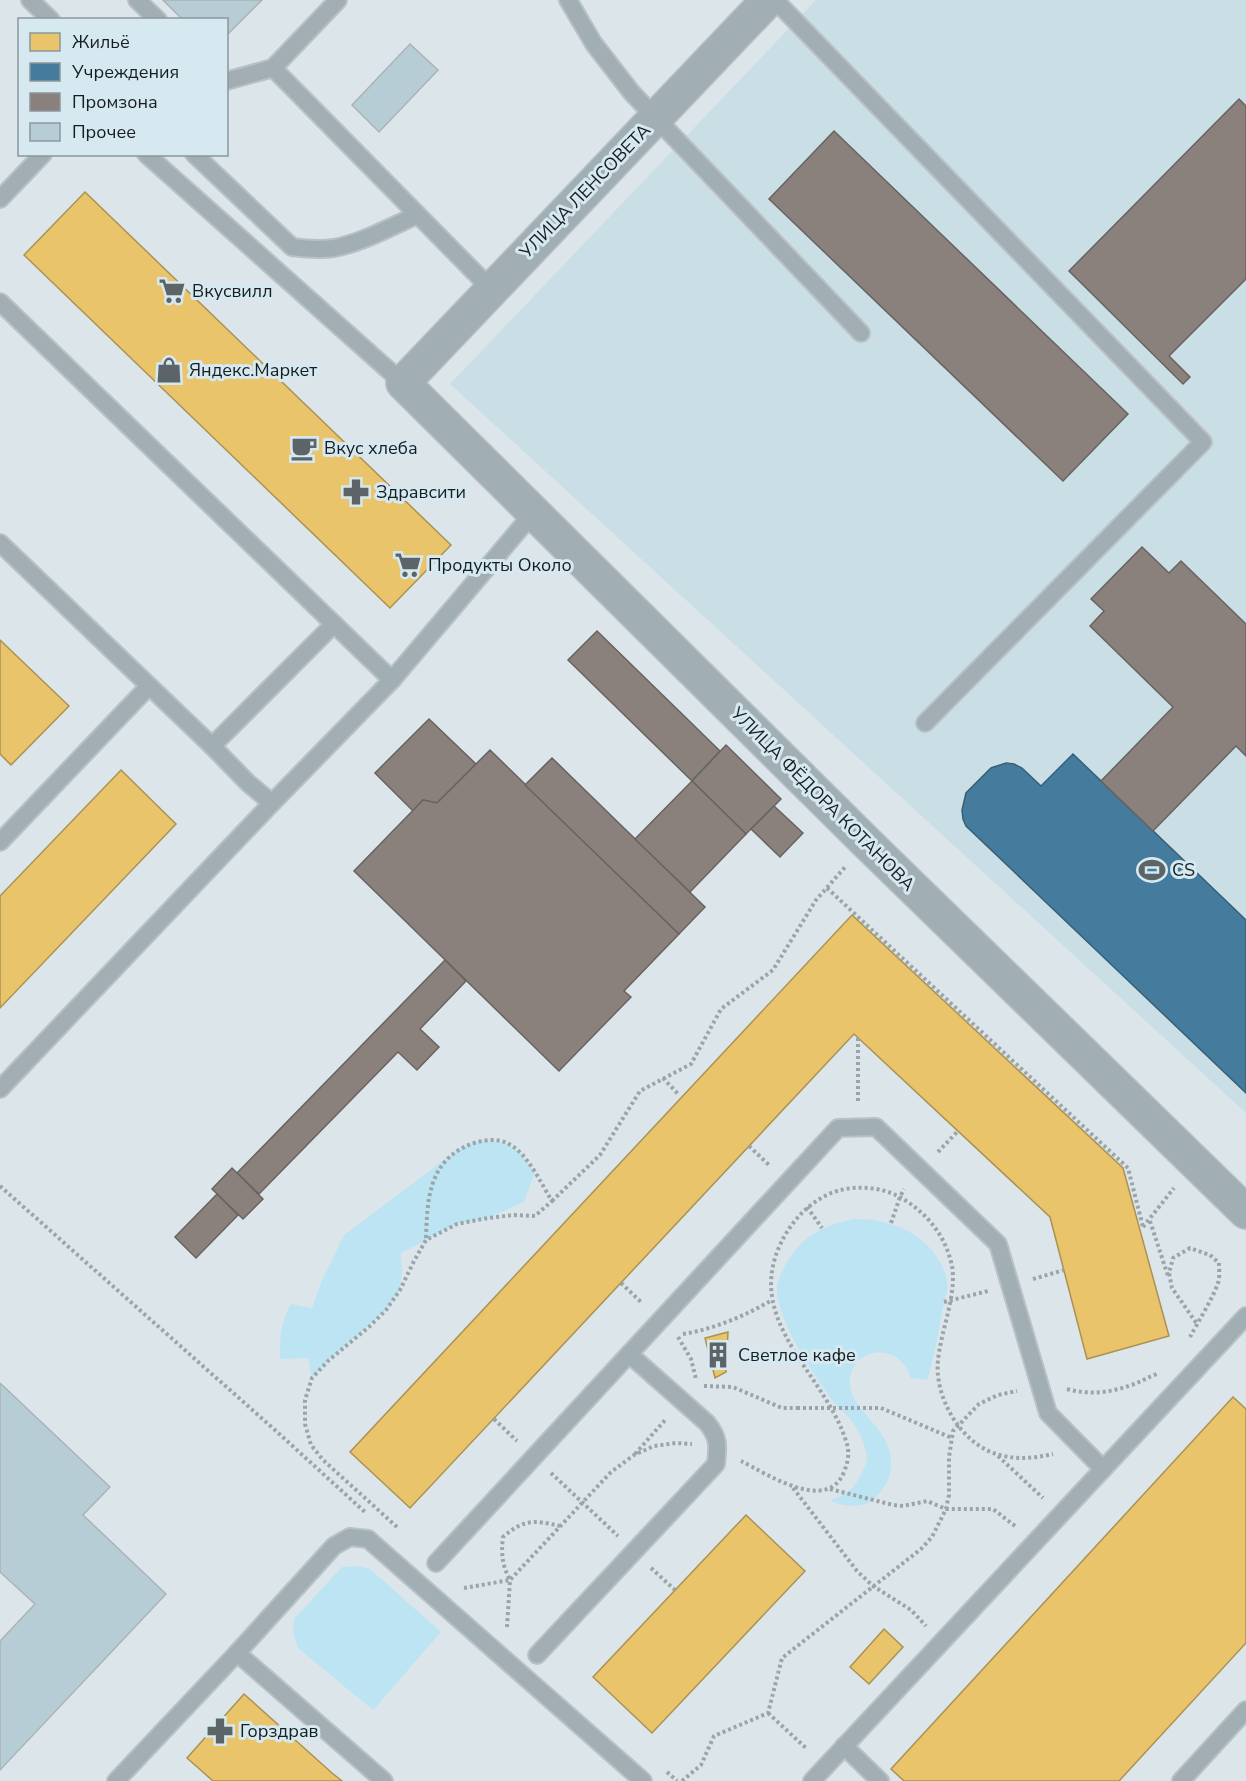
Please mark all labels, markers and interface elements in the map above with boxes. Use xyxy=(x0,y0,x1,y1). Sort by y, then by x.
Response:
legend xyxy=(18,18,228,156)
text: Жильё xyxy=(72,30,130,54)
text: Учреждения xyxy=(71,60,179,84)
text: Промзона xyxy=(72,90,158,114)
street label: УЛИЦА ЛЕНСОВЕТА xyxy=(514,119,656,264)
text: Прочее xyxy=(72,120,136,144)
supermarket icon: Вкусвилл xyxy=(157,276,187,306)
place label: Вкусвилл xyxy=(192,279,273,303)
shop icon: Яндекс.Маркет xyxy=(154,355,184,385)
place label: Яндекс.Маркет xyxy=(189,358,317,382)
cafe icon: Вкус хлеба xyxy=(289,433,319,463)
place label: Вкус хлеба xyxy=(324,436,418,460)
pharmacy icon: Здравсити xyxy=(341,477,371,507)
place label: Здравсити xyxy=(376,480,466,504)
supermarket icon: Продукты Около xyxy=(393,550,423,580)
place label: Продукты Около xyxy=(428,553,572,577)
street label: УЛИЦА ФЁДОРА КОТАНОВА xyxy=(725,701,920,896)
sports icon: CS xyxy=(1137,855,1167,885)
place label: CS xyxy=(1172,858,1195,882)
building icon: Светлое кафе xyxy=(703,1340,733,1370)
place label: Светлое кафе xyxy=(738,1343,856,1367)
pharmacy icon: Горздрав xyxy=(205,1716,235,1746)
place label: Горздрав xyxy=(240,1719,319,1743)

